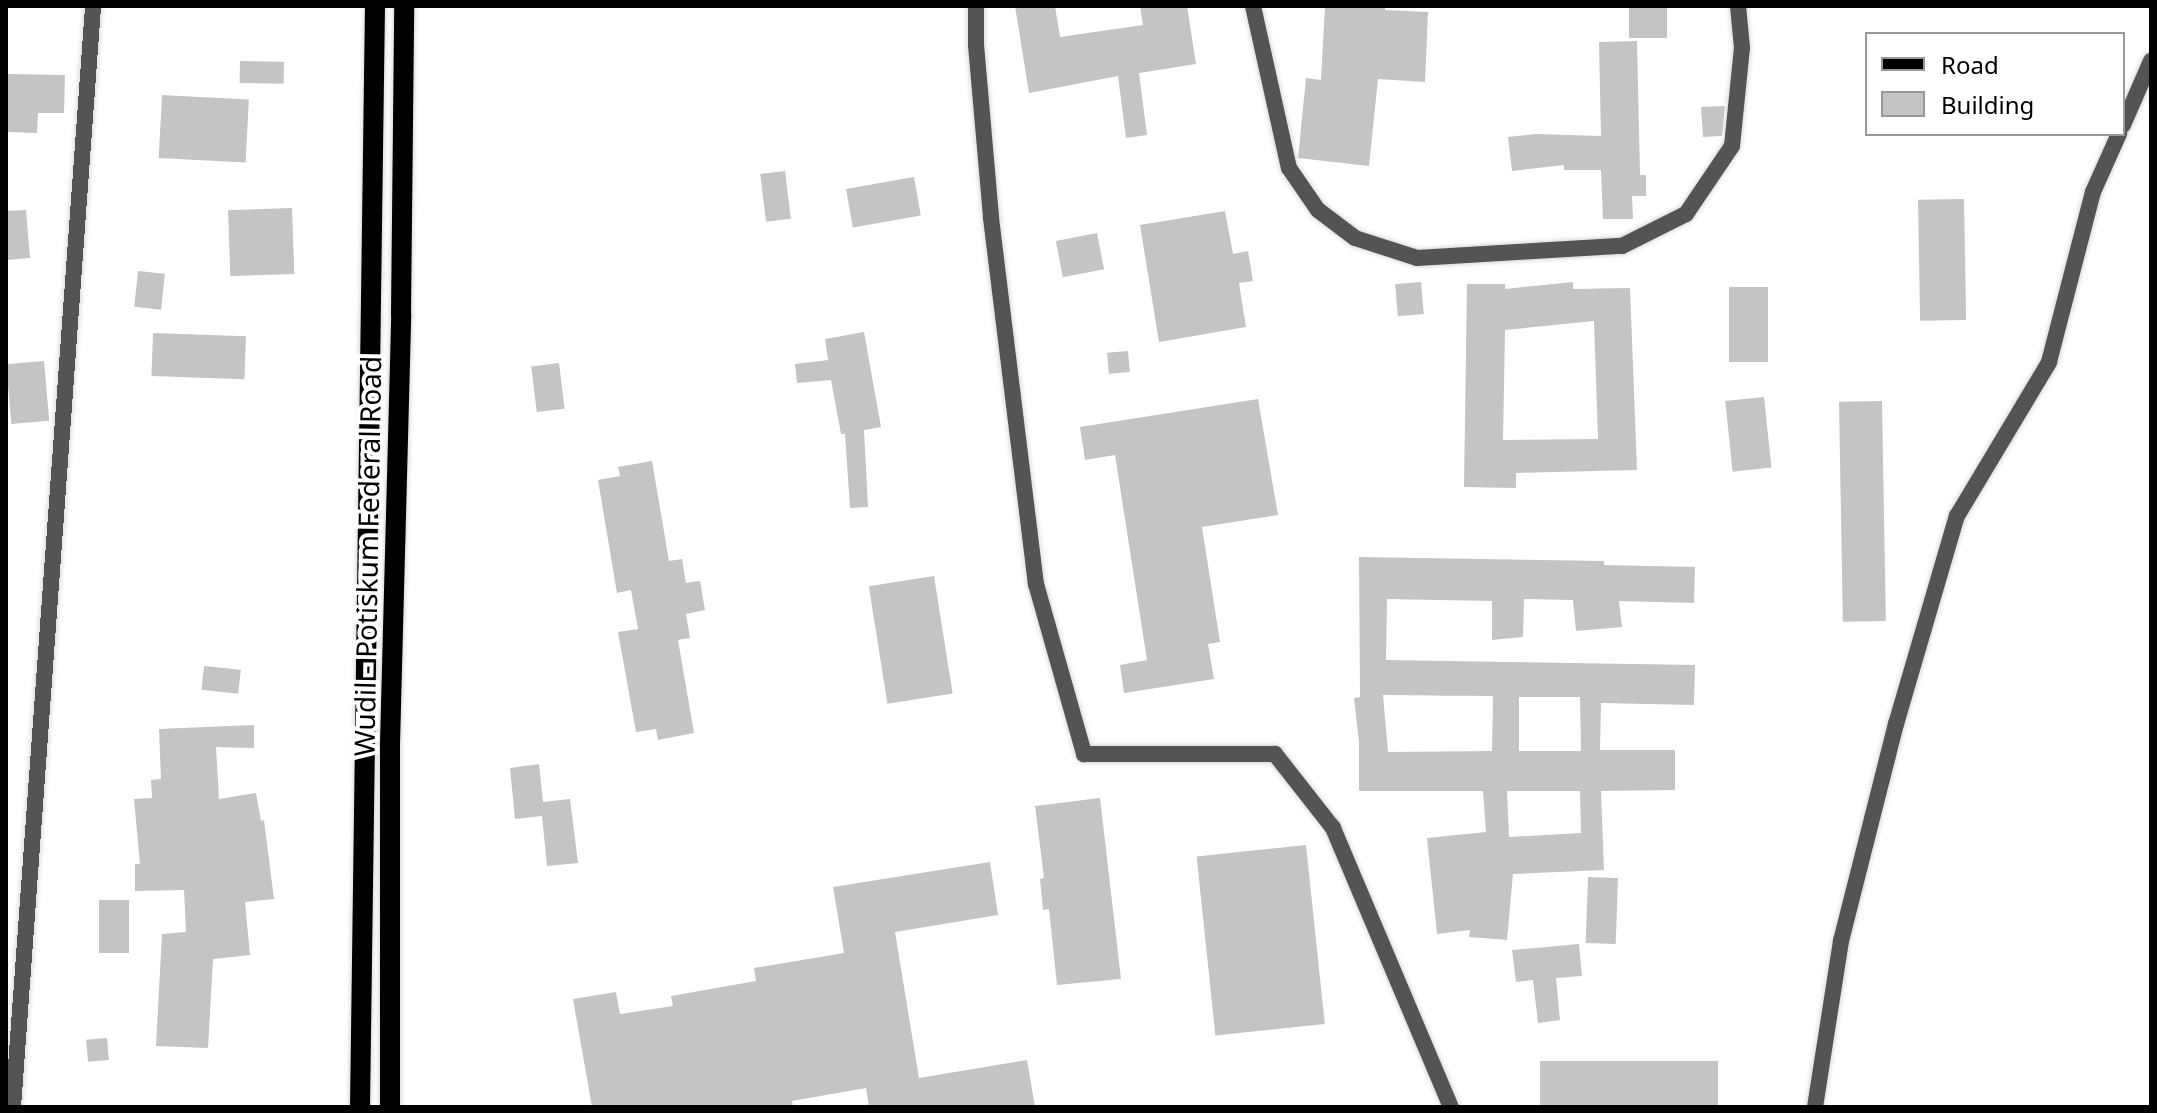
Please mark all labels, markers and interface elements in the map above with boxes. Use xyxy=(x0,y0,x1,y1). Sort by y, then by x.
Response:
legend xyxy=(1865,32,2125,136)
text: Road xyxy=(1941,48,1999,81)
text: Building xyxy=(1941,88,2034,121)
street label: Wudil - Potiskum Federal Road xyxy=(347,355,387,757)

